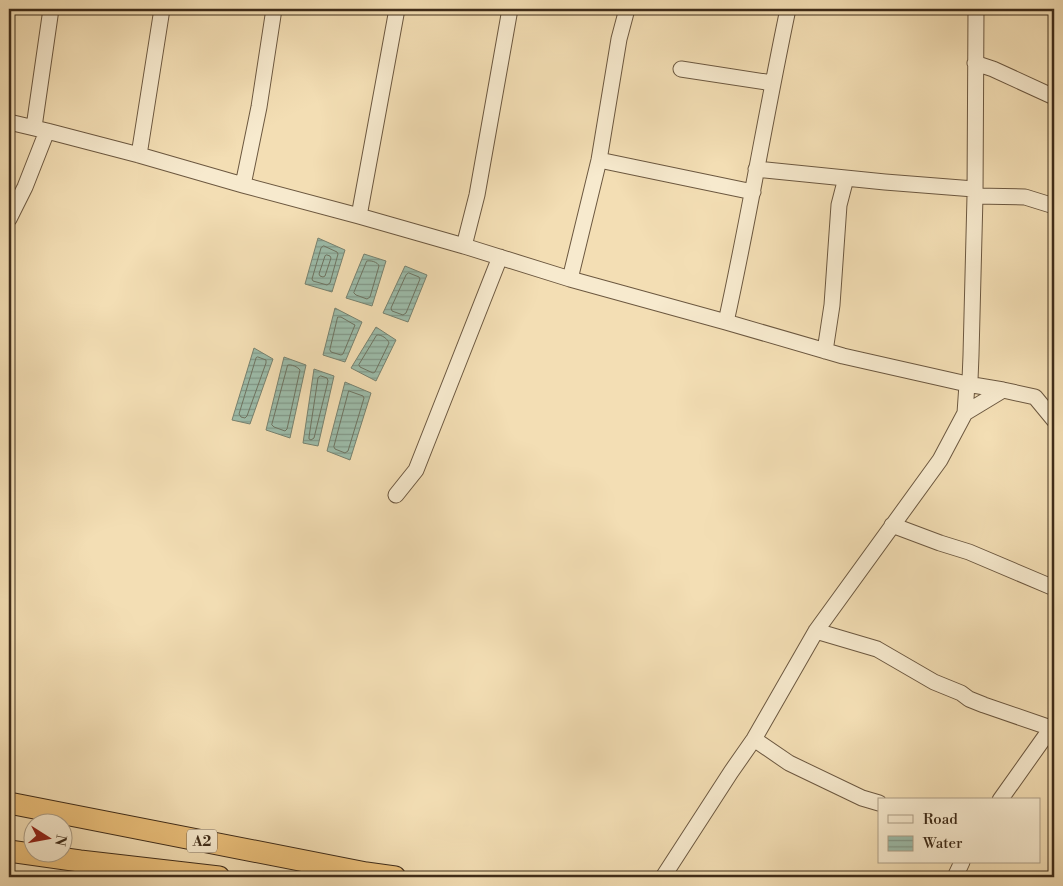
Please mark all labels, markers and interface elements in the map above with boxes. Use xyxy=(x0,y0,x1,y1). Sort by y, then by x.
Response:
legend xyxy=(878,798,1040,864)
text: Road xyxy=(923,810,958,829)
north arrow xyxy=(22,814,72,864)
road number: A2 xyxy=(187,829,217,852)
text: N xyxy=(50,833,70,847)
text: Water xyxy=(922,834,963,853)

